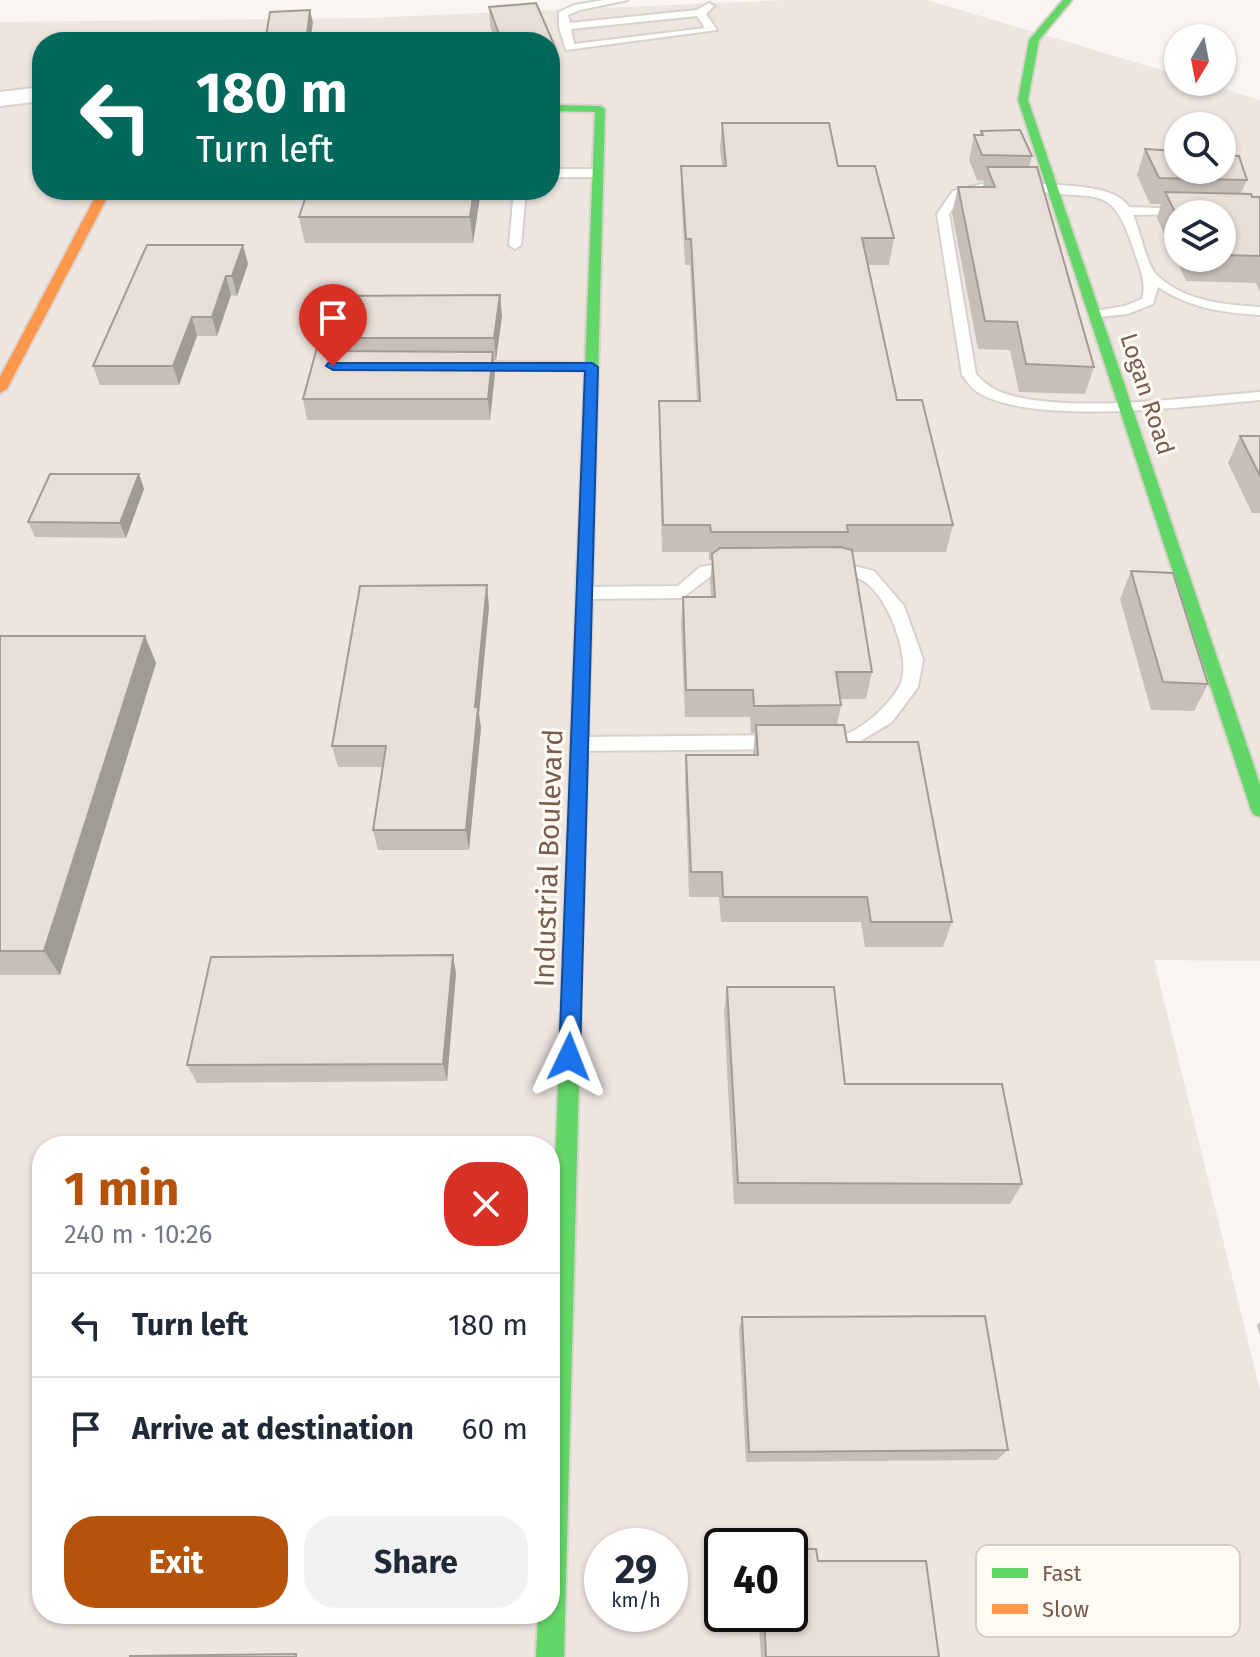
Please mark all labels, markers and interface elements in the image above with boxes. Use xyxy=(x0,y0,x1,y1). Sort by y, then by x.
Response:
north arrow xyxy=(1164,24,1236,96)
map controls xyxy=(1164,24,1236,272)
text: 180 m xyxy=(196,60,348,127)
icon: left xyxy=(64,64,168,168)
button: search xyxy=(1164,112,1236,184)
text: Turn left xyxy=(196,128,334,172)
button: layers xyxy=(1164,200,1236,272)
pin xyxy=(299,284,367,366)
icon: arrive xyxy=(311,296,355,340)
street label: Logan Road xyxy=(1114,330,1180,458)
street label: Industrial Boulevard xyxy=(528,728,569,988)
position arrow xyxy=(527,1015,611,1099)
text: 1 min xyxy=(64,1160,179,1218)
button: close xyxy=(444,1162,528,1246)
text: 240 m · 10:26 xyxy=(64,1219,212,1250)
icon: left xyxy=(64,1303,108,1347)
text: Turn left xyxy=(132,1307,248,1343)
text: 180 m xyxy=(448,1307,528,1343)
icon: arrive xyxy=(64,1407,108,1451)
text: Arrive at destination xyxy=(132,1411,414,1447)
text: 60 m xyxy=(462,1411,528,1447)
button: Exit xyxy=(64,1516,288,1608)
button: Share xyxy=(304,1516,528,1608)
speed limit sign: 40 xyxy=(704,1528,808,1632)
legend xyxy=(976,1545,1240,1637)
text: 29 xyxy=(615,1546,657,1594)
text: Fast xyxy=(1042,1560,1082,1587)
text: km/h xyxy=(611,1588,661,1612)
text: Slow xyxy=(1042,1596,1089,1623)

